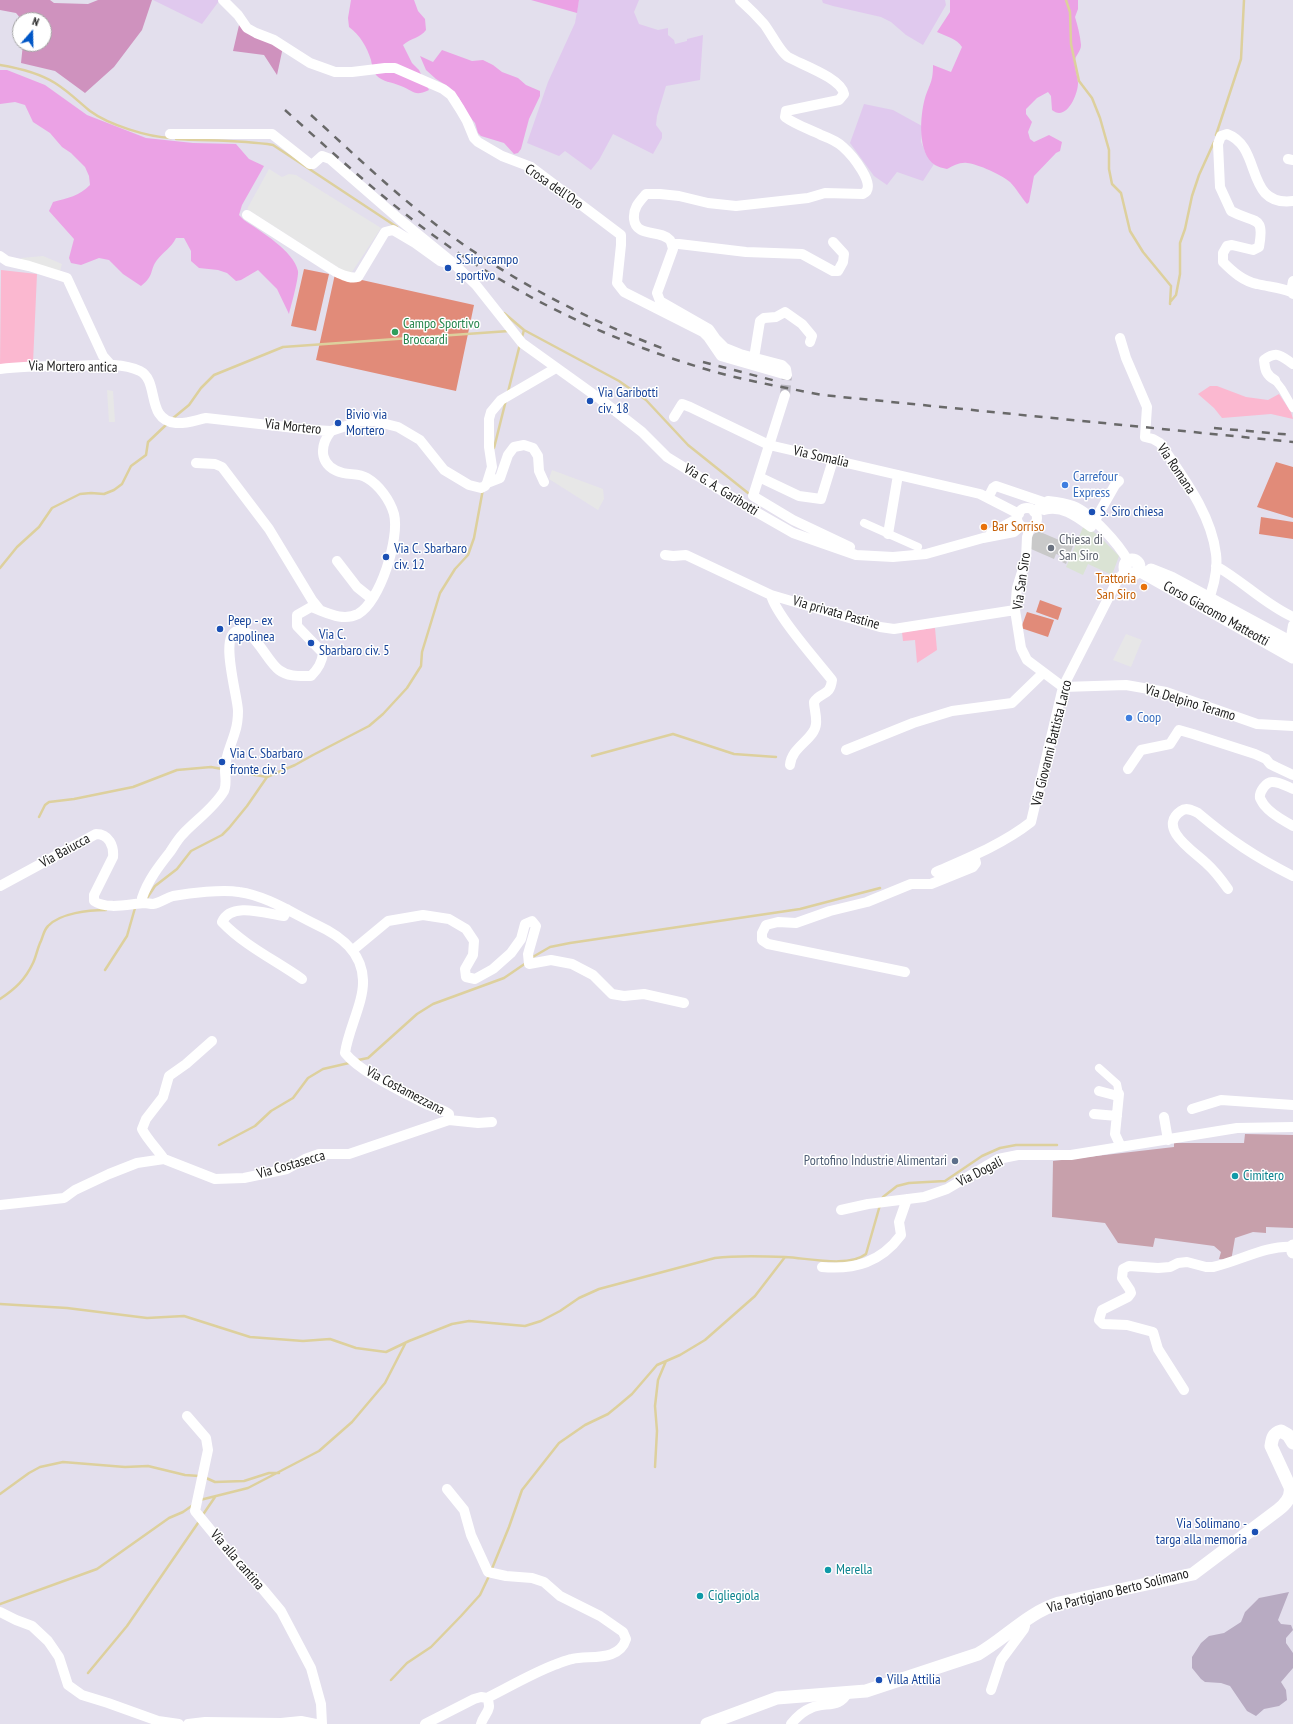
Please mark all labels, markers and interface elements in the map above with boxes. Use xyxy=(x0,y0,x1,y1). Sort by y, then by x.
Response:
north arrow xyxy=(12,12,52,52)
text: N xyxy=(31,14,41,29)
street label: Crosa dell'Oro xyxy=(522,161,586,213)
place label: S.Siro campo sportivo xyxy=(456,252,518,284)
marker: S.Siro campo sportivo xyxy=(443,263,453,273)
place label: Campo Sportivo Broccardi xyxy=(403,316,480,348)
marker: Campo Sportivo Broccardi xyxy=(390,327,400,337)
street label: Via Mortero antica xyxy=(28,358,118,376)
place label: Via Garibotti civ. 18 xyxy=(598,385,658,418)
marker: Via Garibotti civ. 18 xyxy=(585,396,595,406)
place label: Bivio via Mortero xyxy=(346,407,387,440)
street label: Via Mortero xyxy=(264,416,322,438)
marker: Bivio via Mortero xyxy=(333,418,343,428)
street label: Via Romana xyxy=(1153,441,1199,497)
street label: Via Somalia xyxy=(791,442,851,472)
street label: Via G. A. Garibotti xyxy=(680,460,762,520)
place label: Carrefour Express xyxy=(1073,469,1118,502)
marker: Carrefour Express xyxy=(1060,480,1070,490)
place label: S. Siro chiesa xyxy=(1100,504,1164,520)
marker: S. Siro chiesa xyxy=(1087,507,1097,517)
place label: Bar Sorriso xyxy=(992,519,1045,535)
marker: Bar Sorriso xyxy=(979,522,989,532)
place label: Chiesa di San Siro xyxy=(1059,532,1103,564)
place label: Via C. Sbarbaro civ. 12 xyxy=(394,541,467,574)
marker: Chiesa di San Siro xyxy=(1046,543,1056,553)
street label: Via San Siro xyxy=(1010,551,1034,611)
marker: Via C. Sbarbaro civ. 12 xyxy=(381,552,391,562)
place label: Trattoria San Siro xyxy=(1095,571,1136,604)
street label: Corso Giacomo Matteotti xyxy=(1160,578,1272,650)
marker: Trattoria San Siro xyxy=(1139,582,1149,592)
street label: Via privata Pastine xyxy=(791,593,881,633)
place label: Peep - ex capolinea xyxy=(228,613,275,646)
marker: Peep - ex capolinea xyxy=(215,624,225,634)
place label: Via C. Sbarbaro civ. 5 xyxy=(319,627,389,660)
marker: Via C. Sbarbaro civ. 5 xyxy=(306,638,316,648)
street label: Via Giovanni Battista Larco xyxy=(1028,678,1076,808)
street label: Via Delpino Teramo xyxy=(1143,681,1237,725)
place label: Coop xyxy=(1137,710,1161,726)
marker: Coop xyxy=(1124,713,1134,723)
place label: Via C. Sbarbaro fronte civ. 5 xyxy=(230,746,303,778)
marker: Via C. Sbarbaro fronte civ. 5 xyxy=(217,757,227,767)
street label: Via Baiucca xyxy=(37,830,93,872)
street label: Via Costamezzana xyxy=(363,1063,447,1119)
street label: Via Costasecca xyxy=(255,1147,327,1183)
place label: Portofino Industrie Alimentari xyxy=(804,1153,947,1169)
street label: Via Dogali xyxy=(954,1153,1006,1191)
marker: Portofino Industrie Alimentari xyxy=(950,1156,960,1166)
place label: Cimitero xyxy=(1243,1168,1284,1184)
marker: Cimitero xyxy=(1230,1171,1240,1181)
place label: Via Solimano - targa alla memoria xyxy=(1156,1516,1247,1548)
street label: Via alla cantina xyxy=(206,1527,268,1593)
marker: Via Solimano - targa alla memoria xyxy=(1250,1527,1260,1537)
place label: Merella xyxy=(836,1562,872,1578)
marker: Merella xyxy=(823,1565,833,1575)
street label: Via Partigiano Berto Solimano xyxy=(1046,1565,1190,1617)
place label: Cigliegiola xyxy=(708,1588,759,1604)
marker: Cigliegiola xyxy=(695,1591,705,1601)
place label: Villa Attilia xyxy=(887,1672,941,1688)
marker: Villa Attilia xyxy=(874,1675,884,1685)

